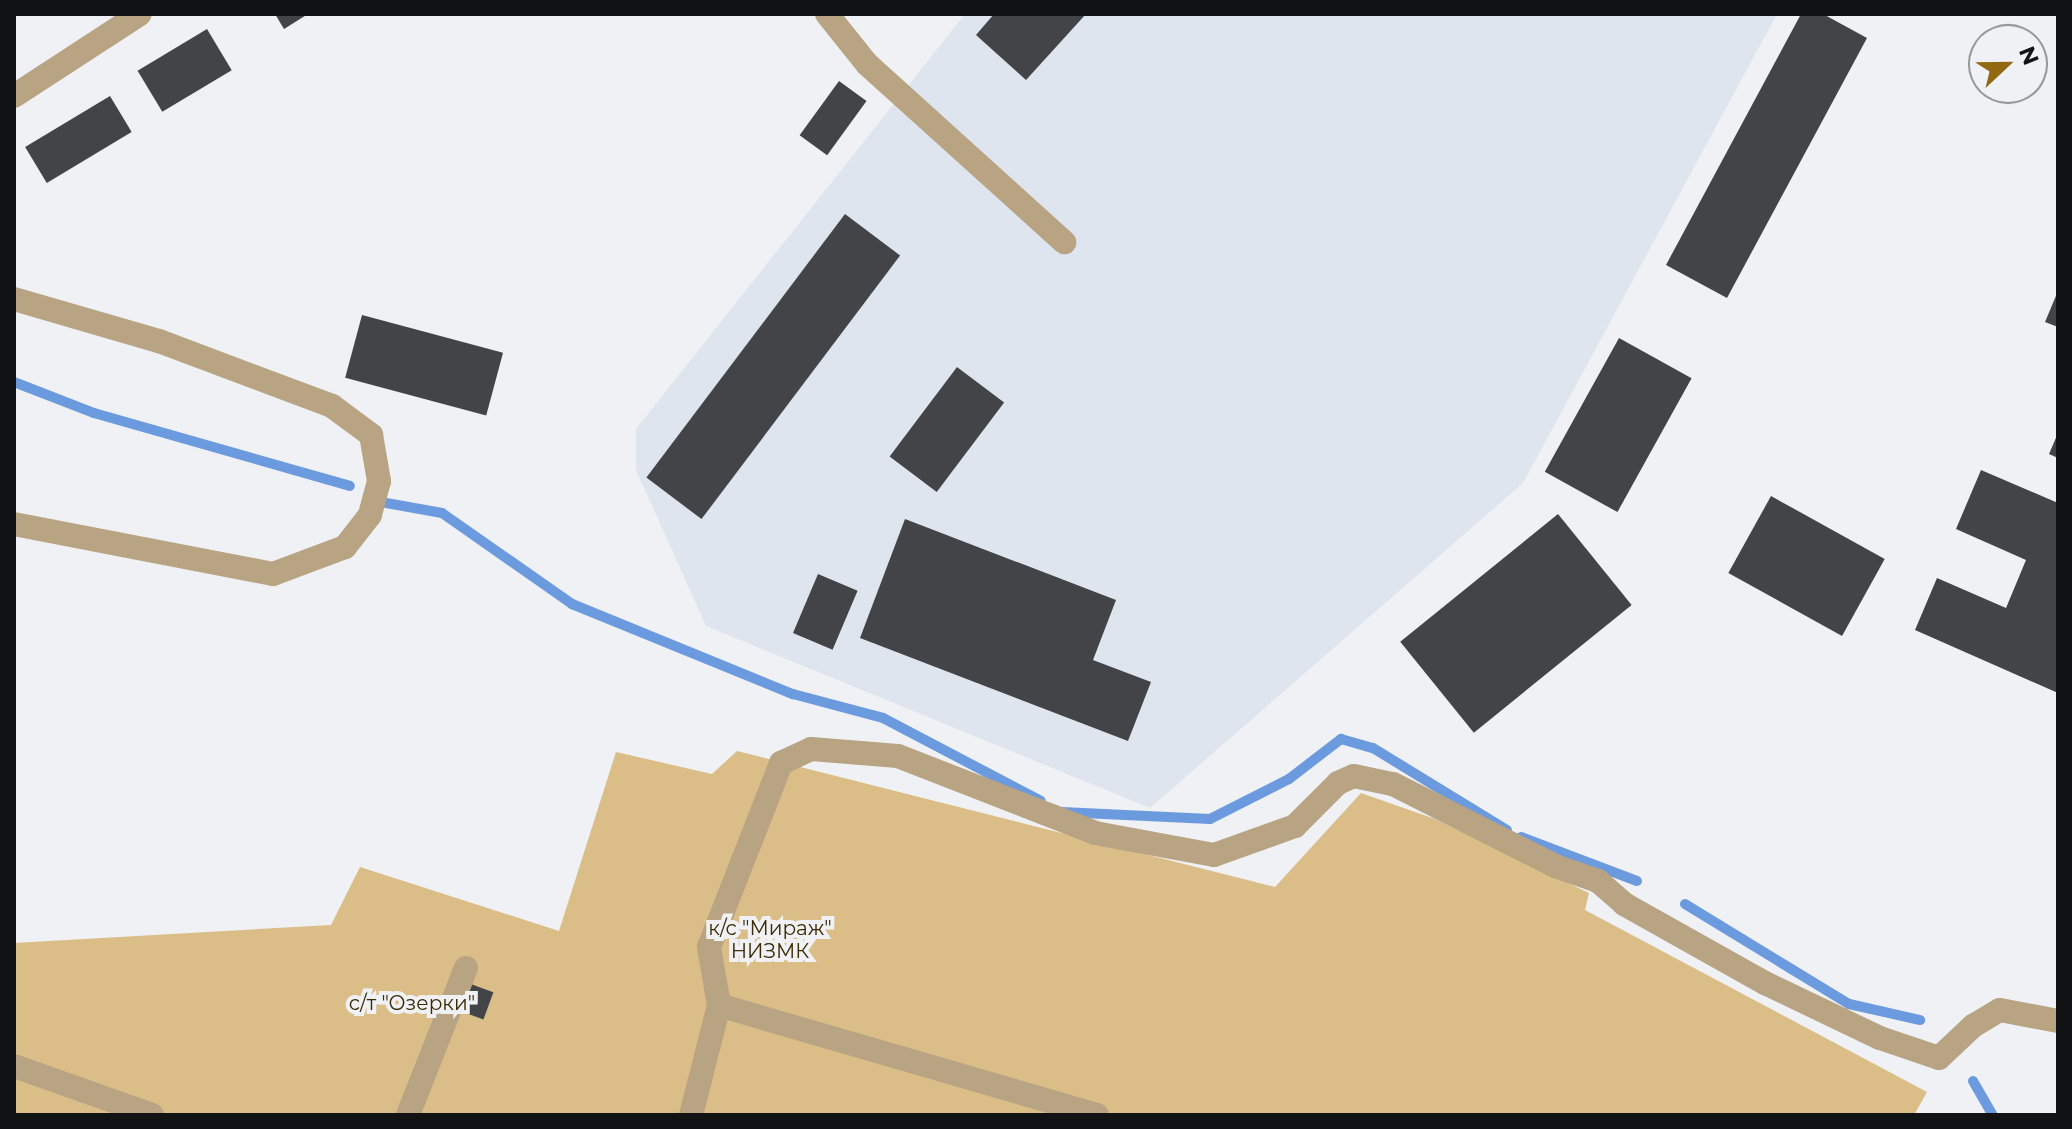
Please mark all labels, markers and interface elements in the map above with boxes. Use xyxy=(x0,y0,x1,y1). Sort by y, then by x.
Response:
north arrow xyxy=(1968,24,2048,104)
text: N xyxy=(2013,42,2045,69)
park label: к/с "Мираж" НИЗМК xyxy=(708,916,832,963)
park label: с/т "Озерки" xyxy=(349,991,475,1015)

